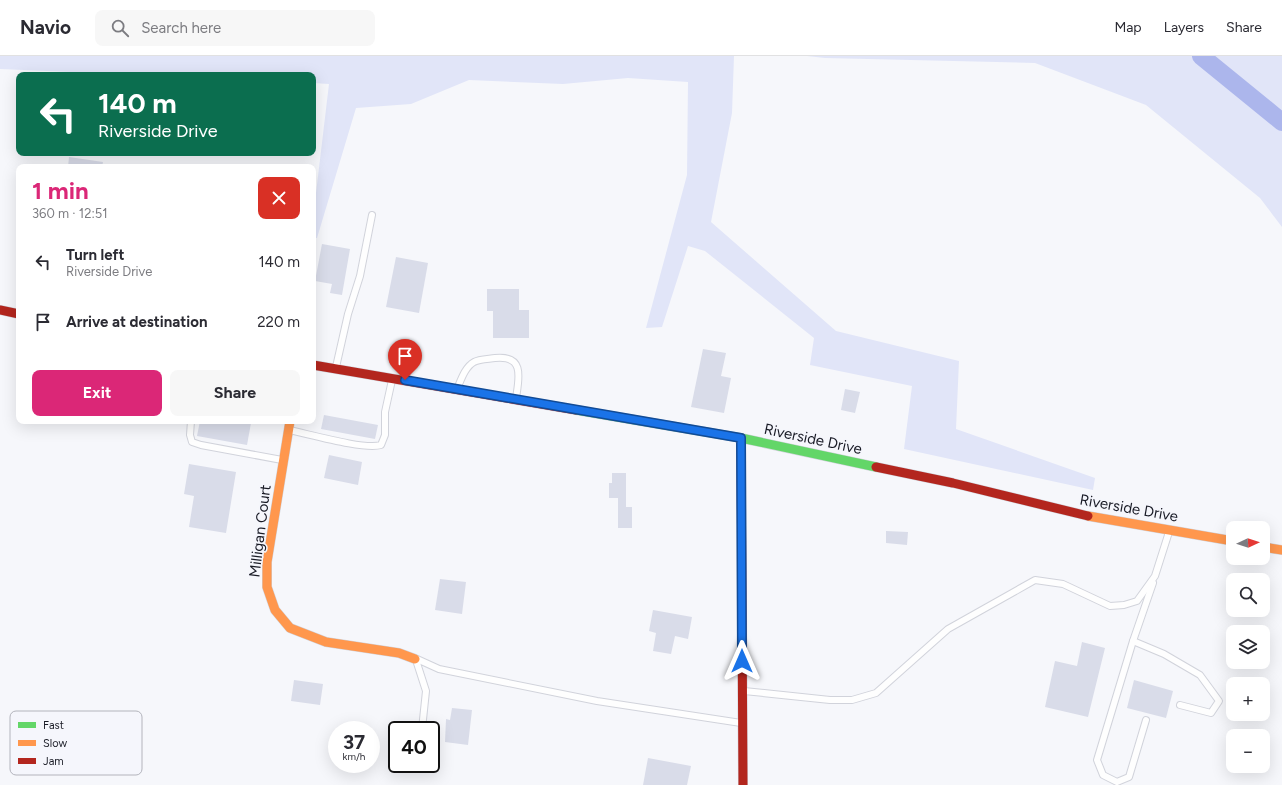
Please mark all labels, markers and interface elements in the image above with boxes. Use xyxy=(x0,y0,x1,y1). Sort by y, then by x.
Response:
search box xyxy=(95,10,375,46)
text: Navio xyxy=(20,16,71,39)
icon: search xyxy=(109,17,131,39)
text: Search here xyxy=(141,19,221,37)
text: Map xyxy=(1114,19,1142,36)
text: Layers xyxy=(1164,19,1204,36)
text: Share xyxy=(1226,19,1262,36)
text: 140 m xyxy=(98,86,177,120)
icon: left xyxy=(32,88,84,140)
text: Riverside Drive xyxy=(98,120,218,142)
text: 1 min xyxy=(32,176,89,205)
button: close xyxy=(258,177,300,219)
text: 360 m · 12:51 xyxy=(32,206,108,221)
text: Turn left xyxy=(66,246,124,264)
icon: left xyxy=(32,251,54,273)
text: 140 m xyxy=(258,253,300,271)
text: Riverside Drive xyxy=(66,264,152,279)
icon: arrive xyxy=(32,311,54,333)
text: Arrive at destination xyxy=(66,313,207,331)
text: 220 m xyxy=(257,313,300,331)
pin xyxy=(388,339,422,380)
icon: arrive xyxy=(394,345,416,367)
button: Exit xyxy=(32,370,162,416)
button: Share xyxy=(170,370,300,416)
street label: Riverside Drive xyxy=(762,420,864,458)
street label: Milligan Court xyxy=(245,483,275,578)
street label: Riverside Drive xyxy=(1078,490,1180,526)
north arrow xyxy=(1226,521,1270,565)
map controls xyxy=(1226,521,1270,773)
button: search xyxy=(1226,573,1270,617)
button: layers xyxy=(1226,625,1270,669)
position arrow xyxy=(721,640,763,682)
button: + xyxy=(1226,677,1270,721)
legend xyxy=(10,711,142,775)
text: Fast xyxy=(43,719,64,732)
speed limit sign: 40 xyxy=(388,721,440,773)
button: − xyxy=(1226,729,1270,773)
text: 37 xyxy=(343,730,365,754)
text: Slow xyxy=(43,737,67,750)
text: km/h xyxy=(343,750,365,763)
text: Jam xyxy=(43,755,64,768)

